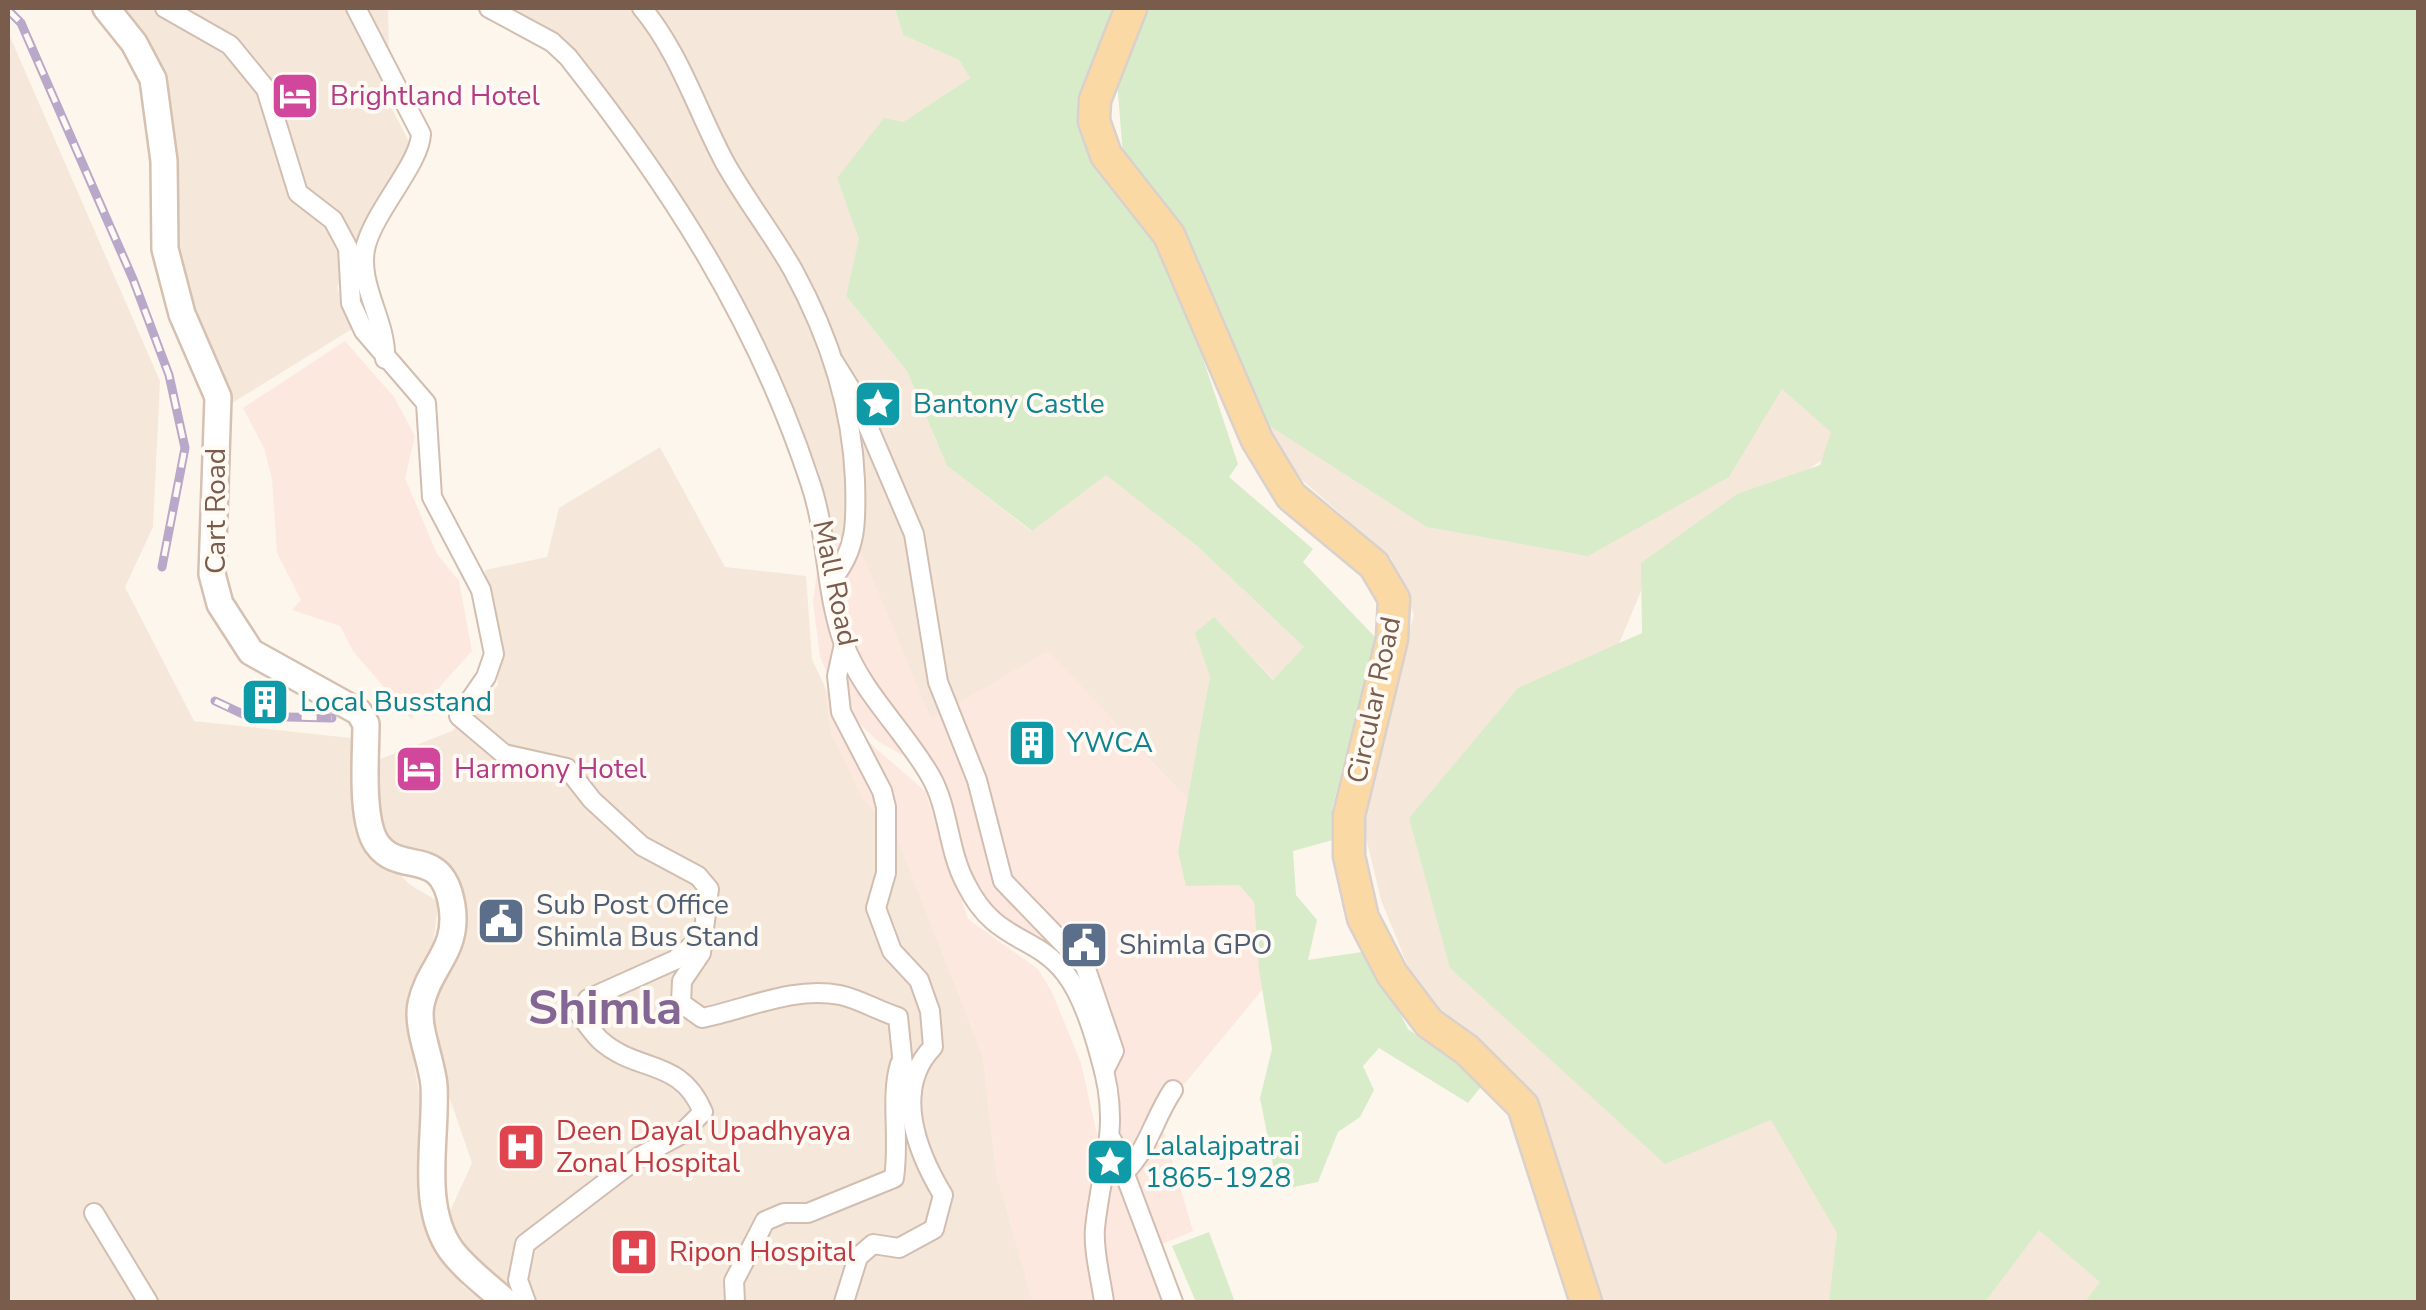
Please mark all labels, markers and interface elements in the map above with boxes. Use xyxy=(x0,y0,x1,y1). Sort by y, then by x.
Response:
hotel icon: Brightland Hotel xyxy=(269,70,321,122)
place label: Brightland Hotel xyxy=(330,77,540,115)
place icon: Bantony Castle xyxy=(852,378,904,430)
place label: Bantony Castle xyxy=(913,385,1105,423)
street label: Cart Road xyxy=(197,448,235,574)
street label: Mall Road xyxy=(803,517,867,649)
street label: Circular Road xyxy=(1338,613,1410,787)
building icon: Local Busstand xyxy=(239,676,291,728)
place label: Local Busstand xyxy=(300,683,492,721)
building icon: YWCA xyxy=(1006,717,1058,769)
place label: YWCA xyxy=(1066,724,1153,762)
hotel icon: Harmony Hotel xyxy=(393,743,445,795)
place label: Harmony Hotel xyxy=(454,750,647,788)
place label: Sub Post Office Shimla Bus Stand xyxy=(536,886,759,956)
public building icon: Sub Post Office Shimla Bus Stand xyxy=(475,895,527,947)
public building icon: Shimla GPO xyxy=(1058,919,1110,971)
place label: Shimla GPO xyxy=(1119,926,1272,964)
district label: Shimla xyxy=(528,975,682,1041)
place label: Deen Dayal Upadhyaya Zonal Hospital xyxy=(556,1112,851,1182)
hospital icon: Deen Dayal Upadhyaya Zonal Hospital xyxy=(495,1121,547,1173)
place label: Lalalajpatrai 1865-1928 xyxy=(1145,1127,1300,1197)
place icon: Lalalajpatrai 1865-1928 xyxy=(1084,1136,1136,1188)
hospital icon: Ripon Hospital xyxy=(608,1226,660,1278)
place label: Ripon Hospital xyxy=(669,1233,856,1271)

